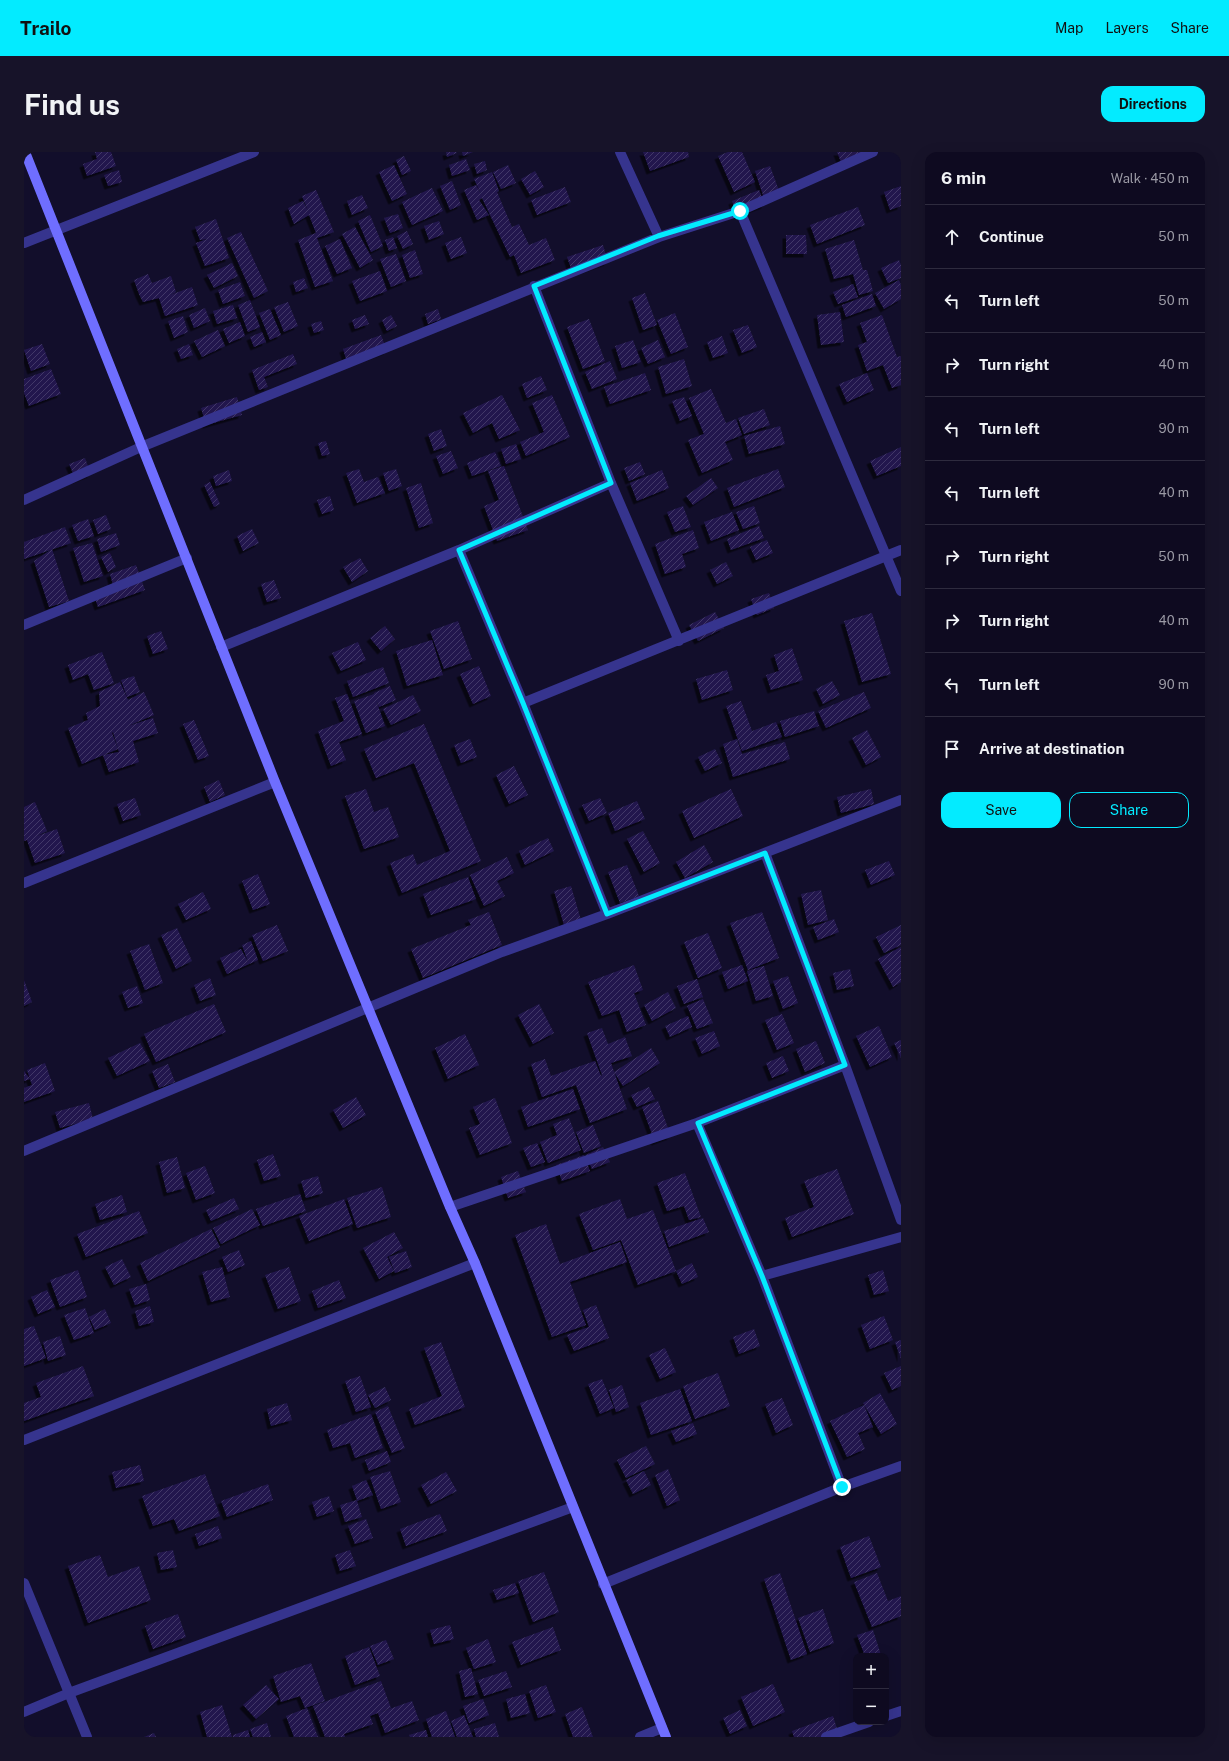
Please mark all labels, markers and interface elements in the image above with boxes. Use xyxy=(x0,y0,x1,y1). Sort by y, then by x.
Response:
text: Trailo xyxy=(20,17,72,39)
text: Map xyxy=(1055,20,1083,36)
text: Layers xyxy=(1105,20,1149,36)
text: Share xyxy=(1171,20,1209,36)
button: Directions xyxy=(1101,86,1205,122)
text: Find us xyxy=(24,88,120,121)
text: 6 min xyxy=(941,168,986,188)
text: Walk · 450 m xyxy=(1111,171,1189,186)
route start xyxy=(731,202,749,220)
icon: ahead xyxy=(941,226,963,248)
text: Continue xyxy=(979,228,1044,245)
text: 50 m xyxy=(1158,229,1189,244)
icon: left xyxy=(941,290,963,312)
text: Turn left xyxy=(979,292,1040,309)
text: 50 m xyxy=(1158,293,1189,308)
icon: right xyxy=(941,354,963,376)
text: Turn right xyxy=(979,356,1049,373)
text: 40 m xyxy=(1158,357,1189,372)
icon: left xyxy=(941,418,963,440)
text: Turn left xyxy=(979,420,1040,437)
text: 90 m xyxy=(1159,421,1189,436)
icon: left xyxy=(941,482,963,504)
text: Turn left xyxy=(979,484,1040,501)
text: 40 m xyxy=(1158,485,1189,500)
icon: right xyxy=(941,546,963,568)
text: Turn right xyxy=(979,548,1049,565)
text: 50 m xyxy=(1158,549,1189,564)
icon: right xyxy=(941,610,963,632)
text: Turn right xyxy=(979,612,1049,629)
text: 40 m xyxy=(1158,613,1189,628)
icon: left xyxy=(941,674,963,696)
text: Turn left xyxy=(979,676,1040,693)
text: 90 m xyxy=(1159,677,1189,692)
icon: arrive xyxy=(941,738,963,760)
text: Arrive at destination xyxy=(979,740,1124,757)
button: Save xyxy=(941,792,1061,828)
button: Share xyxy=(1069,792,1189,828)
route end xyxy=(833,1478,851,1496)
map controls xyxy=(853,1653,889,1725)
button: + xyxy=(853,1653,889,1689)
button: − xyxy=(853,1689,889,1725)

